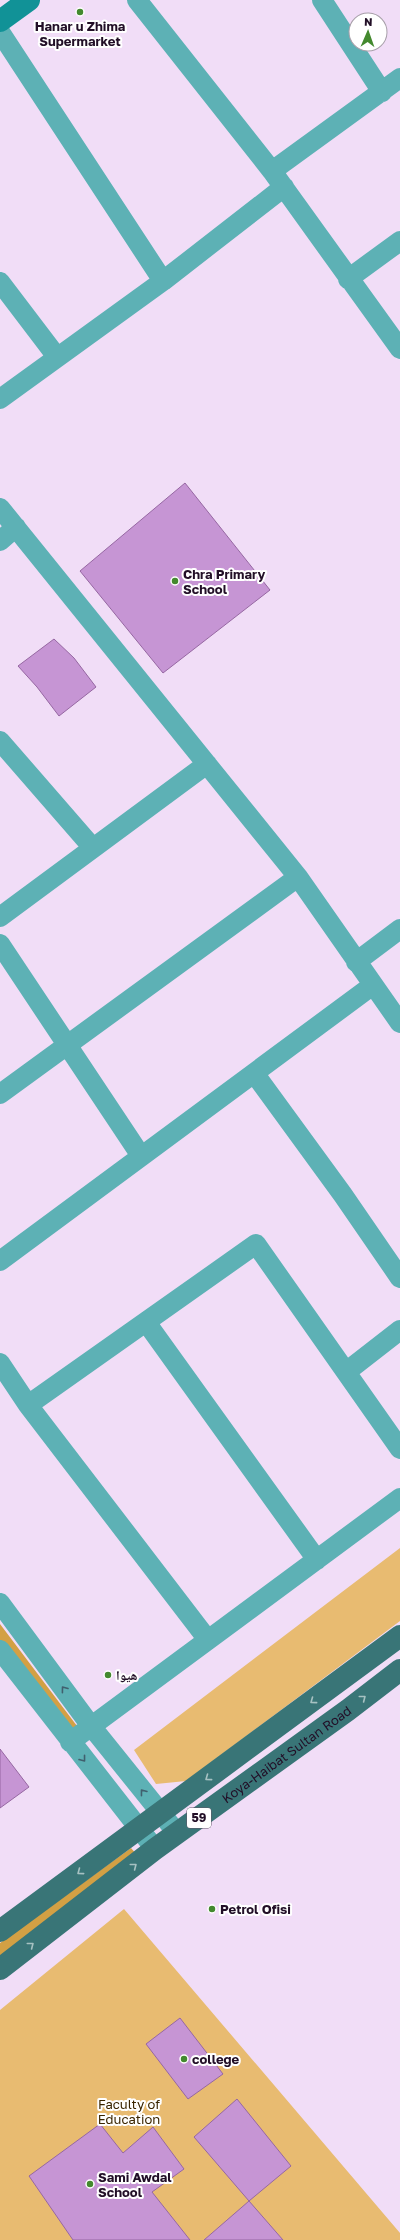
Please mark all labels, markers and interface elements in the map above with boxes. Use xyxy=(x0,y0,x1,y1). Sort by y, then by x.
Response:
marker: Hanar u Zhima Supermarket xyxy=(75,7,85,17)
north arrow xyxy=(348,12,388,52)
text: N xyxy=(364,15,373,28)
place label: Hanar u Zhima Supermarket xyxy=(35,18,126,49)
place label: Chra Primary School xyxy=(183,566,265,597)
marker: Chra Primary School xyxy=(170,576,180,586)
place label: هیوا xyxy=(116,1667,138,1683)
marker: هیوا xyxy=(103,1670,113,1680)
one-way arrow xyxy=(62,1687,69,1694)
one-way arrow xyxy=(310,1696,317,1703)
one-way arrow xyxy=(359,1696,366,1703)
street label: Koya-Haibat Sultan Road xyxy=(219,1702,354,1806)
one-way arrow xyxy=(78,1754,85,1761)
one-way arrow xyxy=(205,1773,212,1781)
one-way arrow xyxy=(141,1790,148,1797)
road number: 59 xyxy=(187,1808,211,1828)
one-way arrow xyxy=(129,1863,136,1870)
one-way arrow xyxy=(78,1867,85,1874)
place label: Petrol Ofisi xyxy=(220,1901,291,1917)
marker: Petrol Ofisi xyxy=(207,1904,217,1914)
one-way arrow xyxy=(26,1943,33,1950)
place label: college xyxy=(192,2051,240,2067)
marker: college xyxy=(179,2054,189,2064)
park label: Faculty of Education xyxy=(98,2096,160,2127)
place label: Sami Awdal School xyxy=(98,2169,172,2200)
marker: Sami Awdal School xyxy=(85,2179,95,2189)

